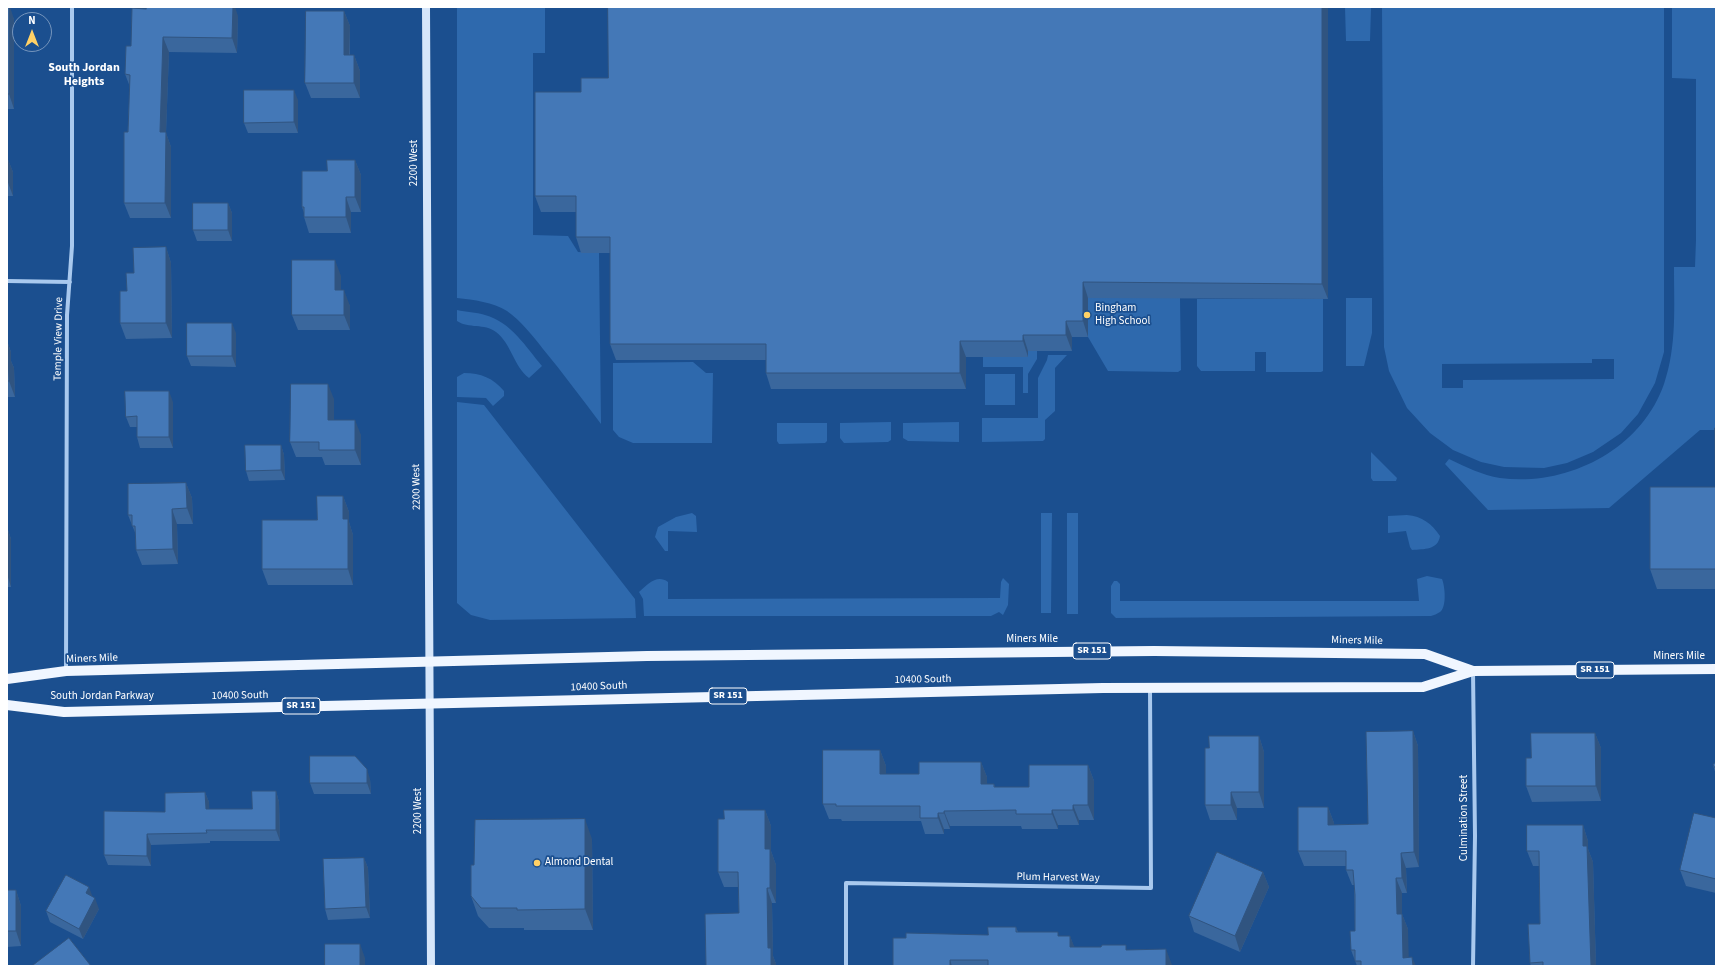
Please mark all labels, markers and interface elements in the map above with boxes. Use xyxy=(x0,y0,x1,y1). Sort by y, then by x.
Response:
north arrow xyxy=(12,12,52,52)
text: N xyxy=(28,13,36,28)
district label: South Jordan Heights xyxy=(48,61,120,89)
street label: 2200 West xyxy=(408,140,422,186)
street label: Temple View Drive xyxy=(52,297,66,381)
place label: Bingham High School xyxy=(1095,302,1150,328)
marker: Bingham High School xyxy=(1082,310,1092,320)
street label: 2200 West xyxy=(410,464,424,510)
street label: Miners Mile xyxy=(1006,633,1058,647)
street label: Miners Mile xyxy=(1331,634,1383,648)
road number: SR 151 xyxy=(1073,643,1111,659)
street label: Miners Mile xyxy=(1653,650,1705,664)
street label: Miners Mile xyxy=(66,652,118,666)
road number: SR 151 xyxy=(1576,662,1614,678)
street label: 10400 South xyxy=(894,673,952,687)
street label: 10400 South xyxy=(570,679,628,695)
road number: SR 151 xyxy=(709,688,747,704)
street label: 10400 South xyxy=(211,689,269,703)
street label: South Jordan Parkway xyxy=(50,690,154,704)
road number: SR 151 xyxy=(282,698,320,714)
street label: Culmination Street xyxy=(1458,775,1472,861)
street label: 2200 West xyxy=(412,788,426,834)
place label: Almond Dental xyxy=(545,856,613,870)
marker: Almond Dental xyxy=(532,858,542,868)
street label: Plum Harvest Way xyxy=(1016,871,1100,885)

